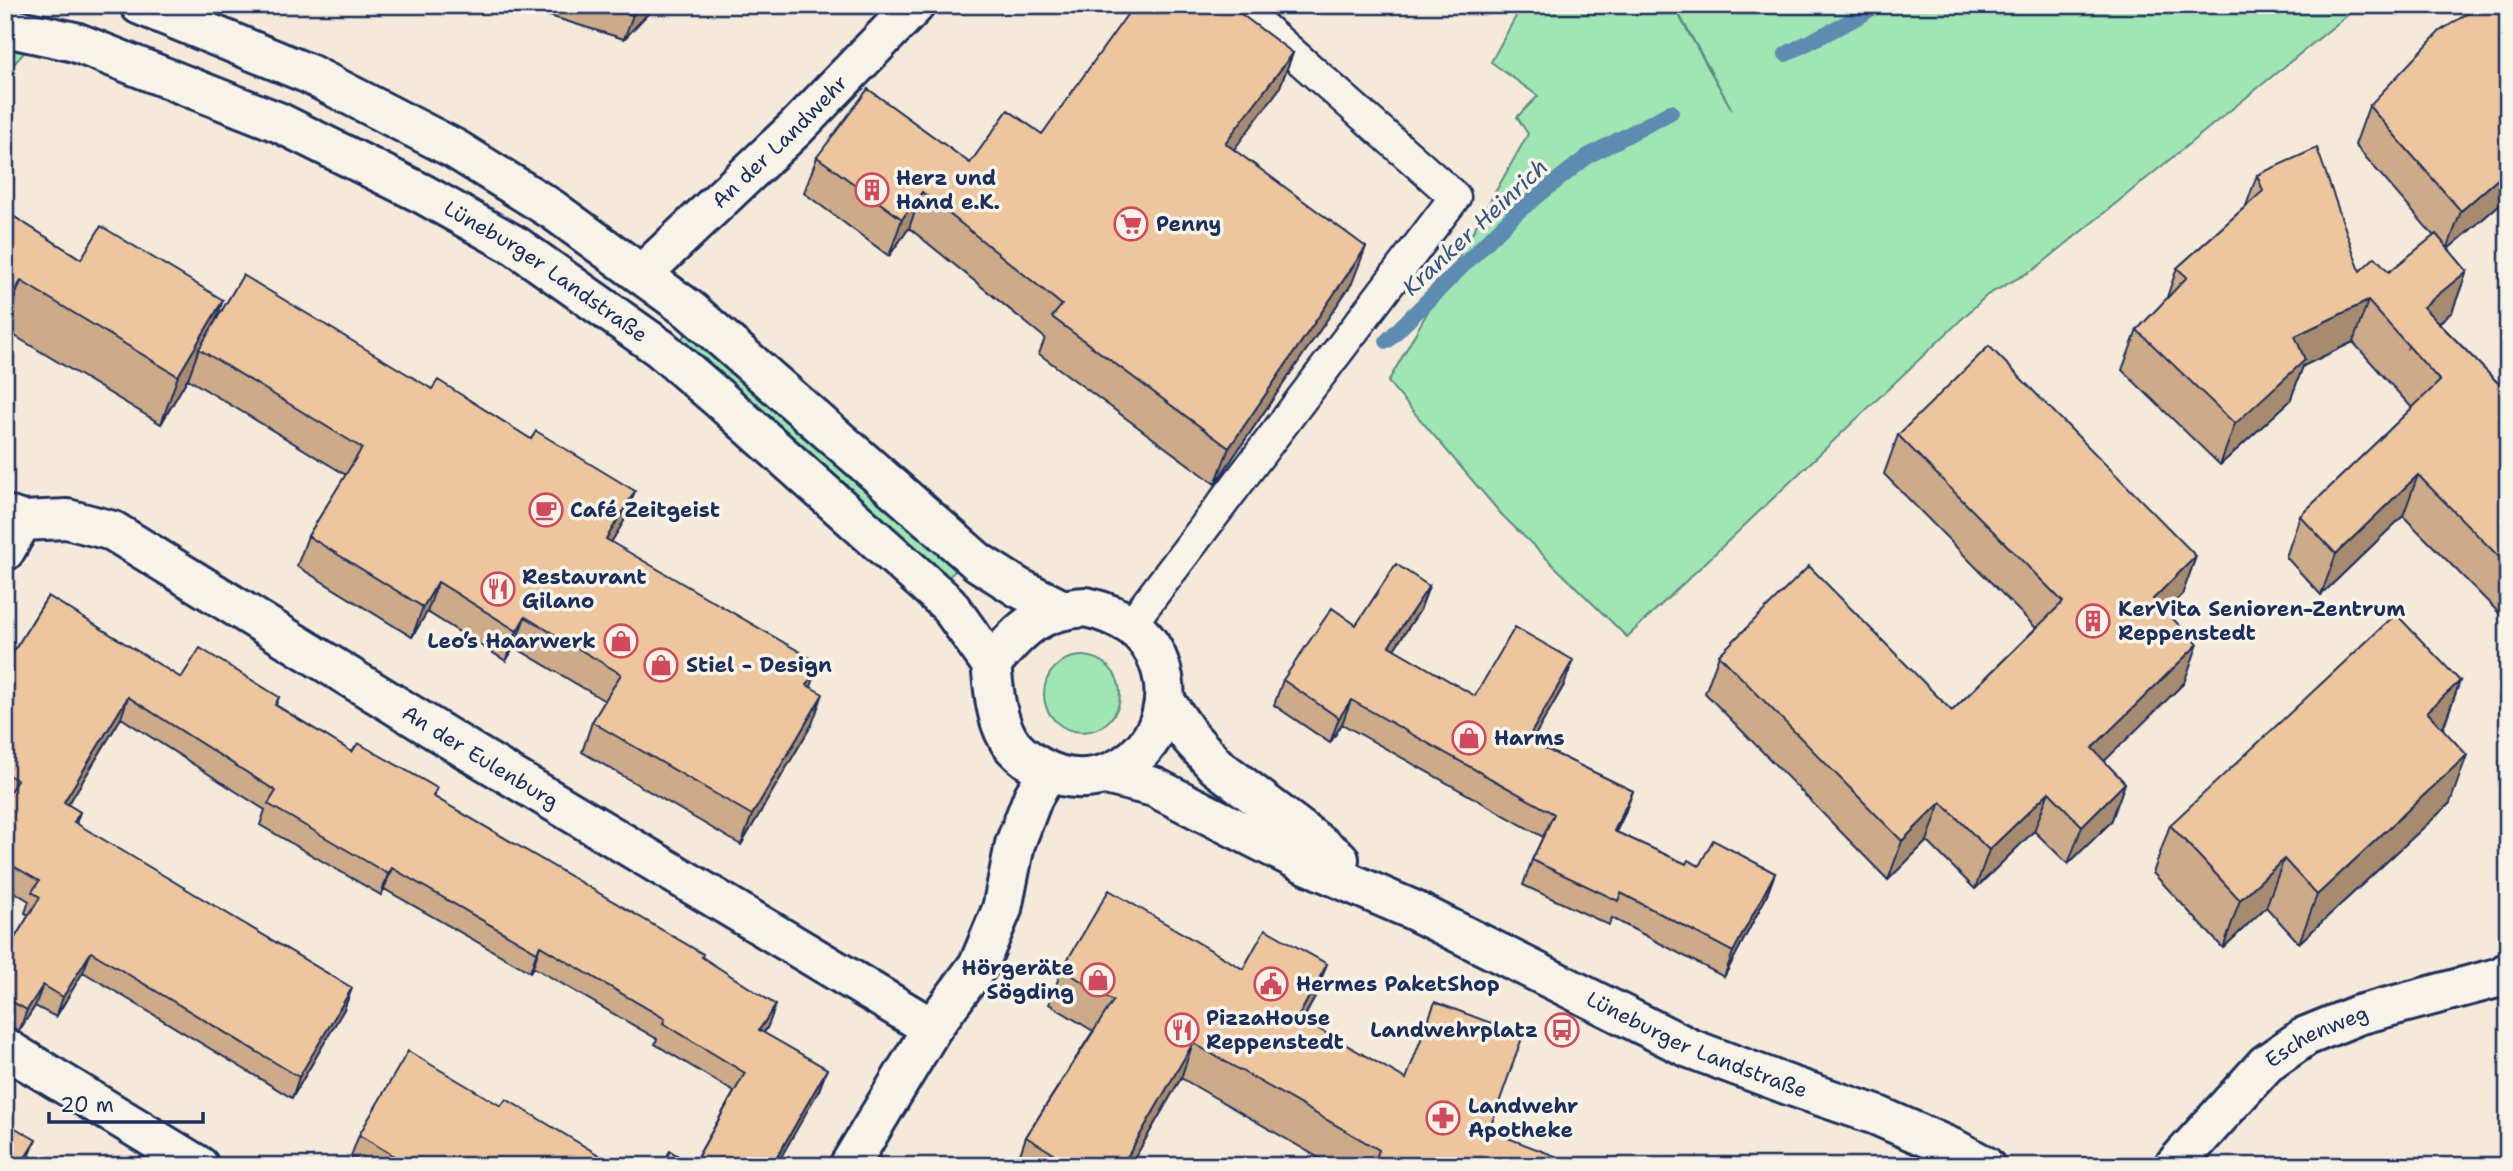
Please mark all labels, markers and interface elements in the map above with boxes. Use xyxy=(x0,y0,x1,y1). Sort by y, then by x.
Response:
street label: An der Landwehr xyxy=(706,69,854,215)
water label: Kranker Heinrich xyxy=(1396,152,1554,302)
place label: Herz und Hand e.K. xyxy=(896,164,1000,216)
building icon: Herz und Hand e.K. xyxy=(853,171,891,209)
street label: Lüneburger Landstraße xyxy=(439,194,653,349)
supermarket icon: Penny xyxy=(1112,205,1150,243)
place label: Penny xyxy=(1156,210,1221,238)
cafe icon: Café Zeitgeist xyxy=(527,491,565,529)
place label: Café Zeitgeist xyxy=(570,496,720,524)
place label: Restaurant Gilano xyxy=(522,563,646,615)
restaurant icon: Restaurant Gilano xyxy=(479,570,517,608)
place label: KerVita Senioren-Zentrum Reppenstedt xyxy=(2118,595,2405,647)
building icon: KerVita Senioren-Zentrum Reppenstedt xyxy=(2074,602,2112,640)
shop icon: Leo‘s Haarwerk xyxy=(602,622,640,660)
place label: Leo‘s Haarwerk xyxy=(427,627,596,655)
shop icon: Stiel - Design xyxy=(642,646,680,684)
place label: Stiel - Design xyxy=(686,651,832,679)
street label: An der Eulenburg xyxy=(397,699,564,815)
shop icon: Harms xyxy=(1450,719,1488,757)
place label: Harms xyxy=(1494,724,1565,752)
place label: Hörgeräte Sögding xyxy=(962,954,1074,1006)
shop icon: Hörgeräte Sögding xyxy=(1079,961,1117,999)
public building icon: Hermes PaketShop xyxy=(1252,965,1290,1003)
place label: Hermes PaketShop xyxy=(1296,970,1499,998)
street label: Lüneburger Landstraße xyxy=(1582,985,1811,1105)
street label: Eschenweg xyxy=(2260,999,2371,1074)
place label: PizzaHouse Reppenstedt xyxy=(1206,1004,1344,1056)
restaurant icon: PizzaHouse Reppenstedt xyxy=(1163,1011,1201,1049)
bus stop icon: Landwehrplatz xyxy=(1543,1011,1581,1049)
place label: Landwehrplatz xyxy=(1370,1016,1538,1044)
scale bar xyxy=(49,1080,203,1124)
text: 20 m xyxy=(60,1091,114,1119)
place label: Landwehr Apotheke xyxy=(1468,1092,1578,1144)
pharmacy icon: Landwehr Apotheke xyxy=(1424,1099,1462,1137)

